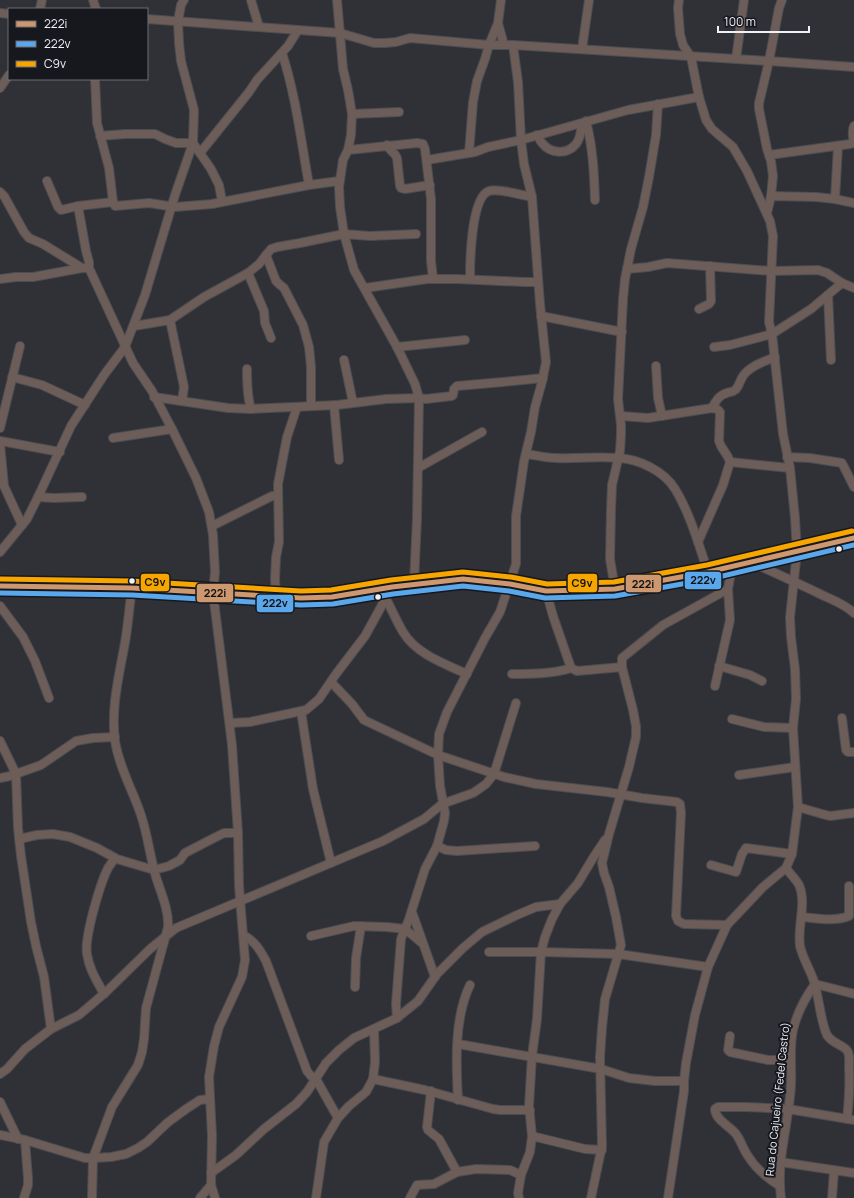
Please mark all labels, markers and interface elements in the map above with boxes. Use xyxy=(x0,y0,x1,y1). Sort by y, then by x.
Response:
legend xyxy=(8,8,148,80)
scale bar xyxy=(718,8,809,34)
text: 100 m xyxy=(724,13,756,30)
text: 222i xyxy=(44,15,67,32)
text: 222v xyxy=(44,35,71,52)
text: C9v xyxy=(44,55,66,72)
unlabelled marker xyxy=(834,544,844,554)
line badge: 222v xyxy=(684,571,722,590)
text: 222v xyxy=(690,572,716,587)
line badge: C9v xyxy=(140,573,170,592)
line badge: C9v xyxy=(567,573,598,593)
text: C9v xyxy=(144,574,166,589)
line badge: 222i xyxy=(625,574,662,593)
text: C9v xyxy=(571,575,593,590)
unlabelled marker xyxy=(127,576,137,586)
text: 222i xyxy=(632,576,654,591)
line badge: 222i xyxy=(196,583,234,603)
text: 222i xyxy=(204,585,226,600)
unlabelled marker xyxy=(373,592,383,602)
line badge: 222v xyxy=(256,594,294,613)
text: 222v xyxy=(262,595,288,610)
street label: Rua do Cajueiro (Fedel Castro) xyxy=(761,1021,793,1177)

